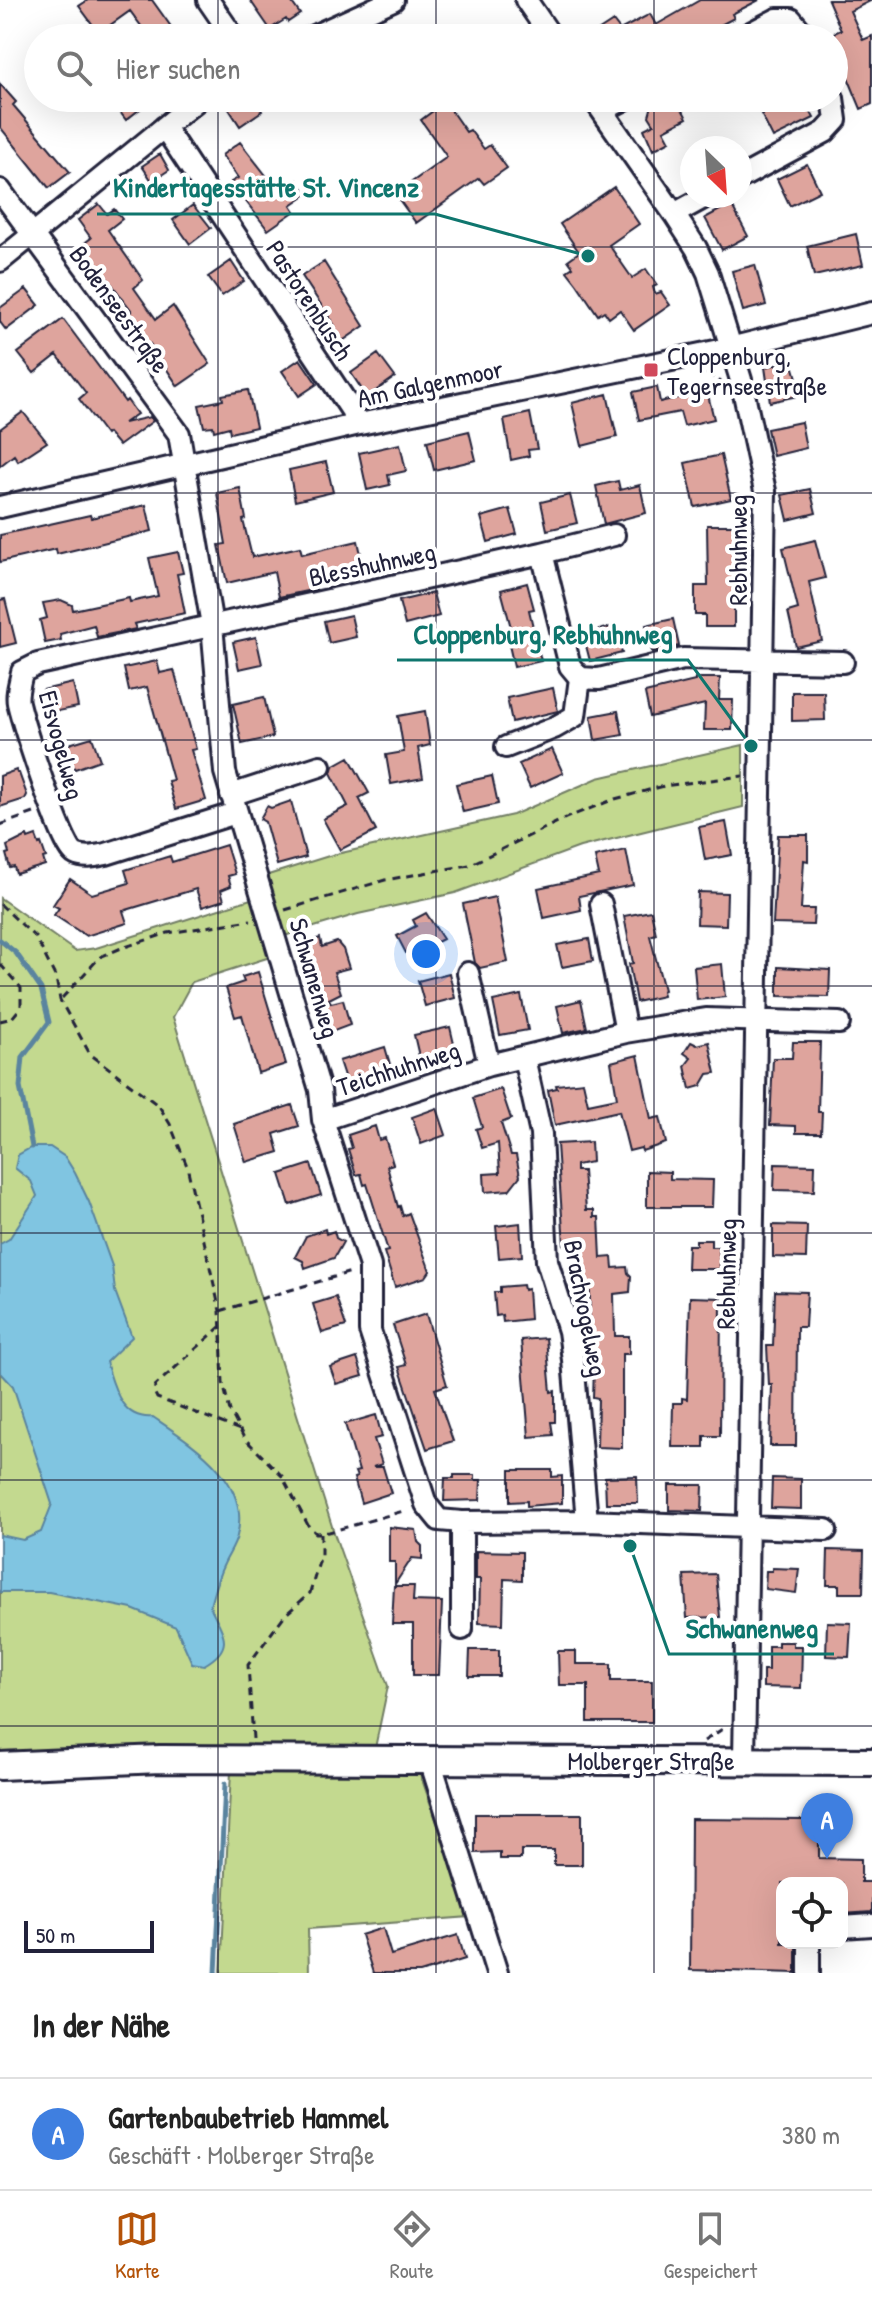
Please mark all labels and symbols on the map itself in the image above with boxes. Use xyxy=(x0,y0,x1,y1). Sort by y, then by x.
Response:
north arrow xyxy=(680,136,752,208)
callout: Kindertagesstätte St. Vincenz xyxy=(97,162,435,214)
text: Kindertagesstätte St. Vincenz xyxy=(113,168,419,207)
street label: Pastorenbusch xyxy=(258,233,362,367)
street label: Bodenseestraße xyxy=(62,238,178,380)
place label: Cloppenburg, Tegernseestraße xyxy=(667,338,827,403)
street label: Am Galgenmoor xyxy=(354,350,506,416)
marker: Cloppenburg, Tegernseestraße xyxy=(642,361,660,379)
street label: Rebhuhnweg xyxy=(720,495,755,605)
street label: Blesshuhnweg xyxy=(306,534,438,594)
callout: Cloppenburg, Rebhuhnweg xyxy=(397,608,688,660)
text: Cloppenburg, Rebhuhnweg xyxy=(413,615,673,654)
street label: Eisvogelweg xyxy=(31,687,93,803)
street label: Schwanenweg xyxy=(281,914,349,1042)
your location xyxy=(406,934,446,974)
street label: Teichhuhnweg xyxy=(332,1032,464,1104)
street label: Rebhuhnweg xyxy=(708,1218,744,1330)
street label: Brachvogelweg xyxy=(556,1237,616,1379)
callout: Schwanenweg xyxy=(669,1602,834,1654)
text: Schwanenweg xyxy=(686,1609,818,1648)
street label: Molberger Straße xyxy=(567,1743,735,1778)
pin: A xyxy=(801,1793,853,1859)
scale bar xyxy=(24,1917,154,1953)

